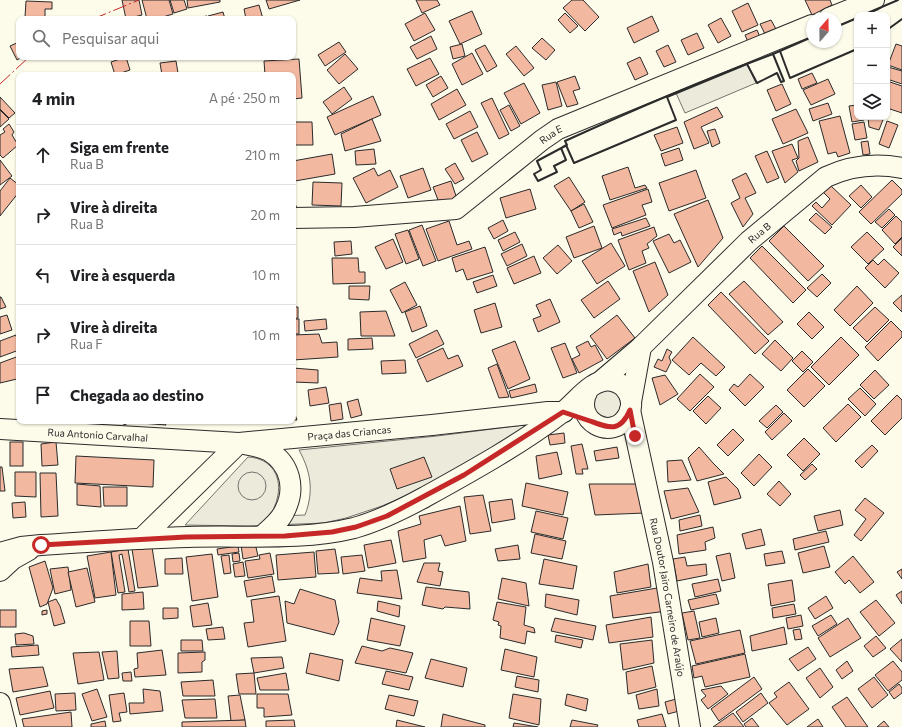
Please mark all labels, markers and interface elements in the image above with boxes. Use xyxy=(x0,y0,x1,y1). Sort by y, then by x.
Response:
north arrow xyxy=(806,12,842,48)
map controls xyxy=(854,12,890,120)
button: + xyxy=(854,12,890,48)
search box xyxy=(16,16,296,60)
icon: search xyxy=(30,27,52,49)
text: Pesquisar aqui xyxy=(62,29,159,47)
button: − xyxy=(854,48,890,84)
button: layers xyxy=(854,84,890,120)
text: 4 min xyxy=(32,88,75,109)
text: A pé · 250 m xyxy=(209,90,280,106)
street label: Rua E xyxy=(537,122,564,146)
text: Siga em frente xyxy=(70,138,169,156)
icon: ahead xyxy=(32,144,54,166)
text: 210 m xyxy=(245,147,280,163)
text: Rua B xyxy=(70,156,104,172)
text: Vire à direita xyxy=(70,198,158,216)
icon: right xyxy=(32,204,54,226)
text: 20 m xyxy=(251,207,280,223)
text: Rua B xyxy=(70,216,104,232)
street label: Rua B xyxy=(745,219,773,245)
icon: left xyxy=(32,264,54,286)
text: Vire à esquerda xyxy=(70,266,175,284)
text: 10 m xyxy=(252,267,280,283)
text: Vire à direita xyxy=(70,318,158,336)
icon: right xyxy=(32,324,54,346)
text: 10 m xyxy=(252,327,280,343)
text: Rua F xyxy=(70,336,103,352)
icon: arrive xyxy=(32,384,54,406)
text: Chegada ao destino xyxy=(70,386,204,404)
street label: Praça das Criancas xyxy=(307,423,392,443)
street label: Rua Antonio Carvalhal xyxy=(47,426,148,444)
route end xyxy=(626,427,644,445)
street label: Rua Doutor Jairo Carneiro de Araújo xyxy=(648,517,688,678)
route start xyxy=(32,536,50,554)

